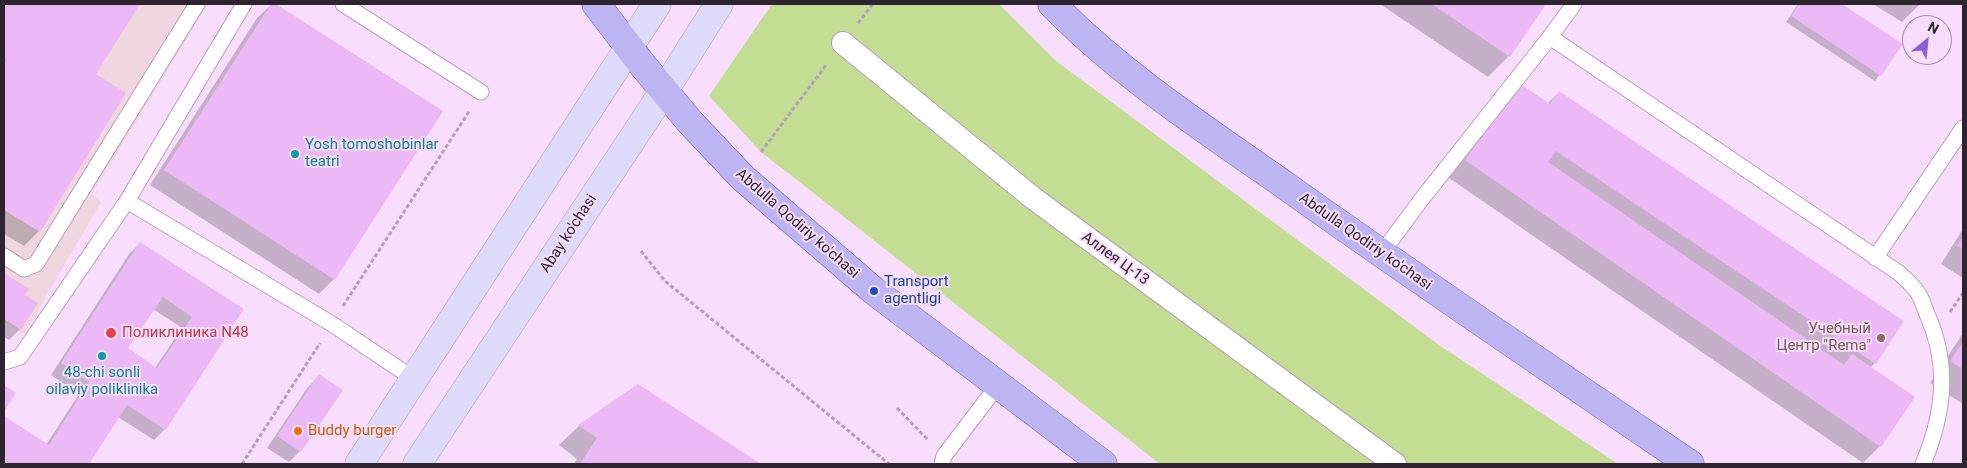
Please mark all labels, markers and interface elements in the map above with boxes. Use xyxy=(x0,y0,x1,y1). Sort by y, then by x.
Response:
north arrow xyxy=(1902,15,1952,65)
text: N xyxy=(1925,18,1942,37)
place label: Yosh tomoshobinlar teatri xyxy=(305,136,439,171)
marker: Yosh tomoshobinlar teatri xyxy=(289,148,301,160)
street label: Abdulla Qodiriy ko'chasi xyxy=(732,165,862,283)
street label: Abdulla Qodiriy ko'chasi xyxy=(1295,189,1435,295)
street label: Abay ko'chasi xyxy=(537,191,601,277)
street label: Аллея Ц-13 xyxy=(1078,228,1152,290)
place label: Transport agentligi xyxy=(884,273,949,308)
marker: Transport agentligi xyxy=(868,285,880,297)
place label: Учебный Центр "Rema" xyxy=(1776,320,1871,355)
place label: Поликлиника N48 xyxy=(122,324,249,342)
marker: Поликлиника N48 xyxy=(104,326,118,340)
marker: Учебный Центр "Rema" xyxy=(1875,332,1887,344)
marker: 48-chi sonli oilaviy poliklinika xyxy=(96,350,108,362)
place label: 48-chi sonli oilaviy poliklinika xyxy=(46,364,158,399)
place label: Buddy burger xyxy=(308,422,396,440)
marker: Buddy burger xyxy=(292,425,304,437)

